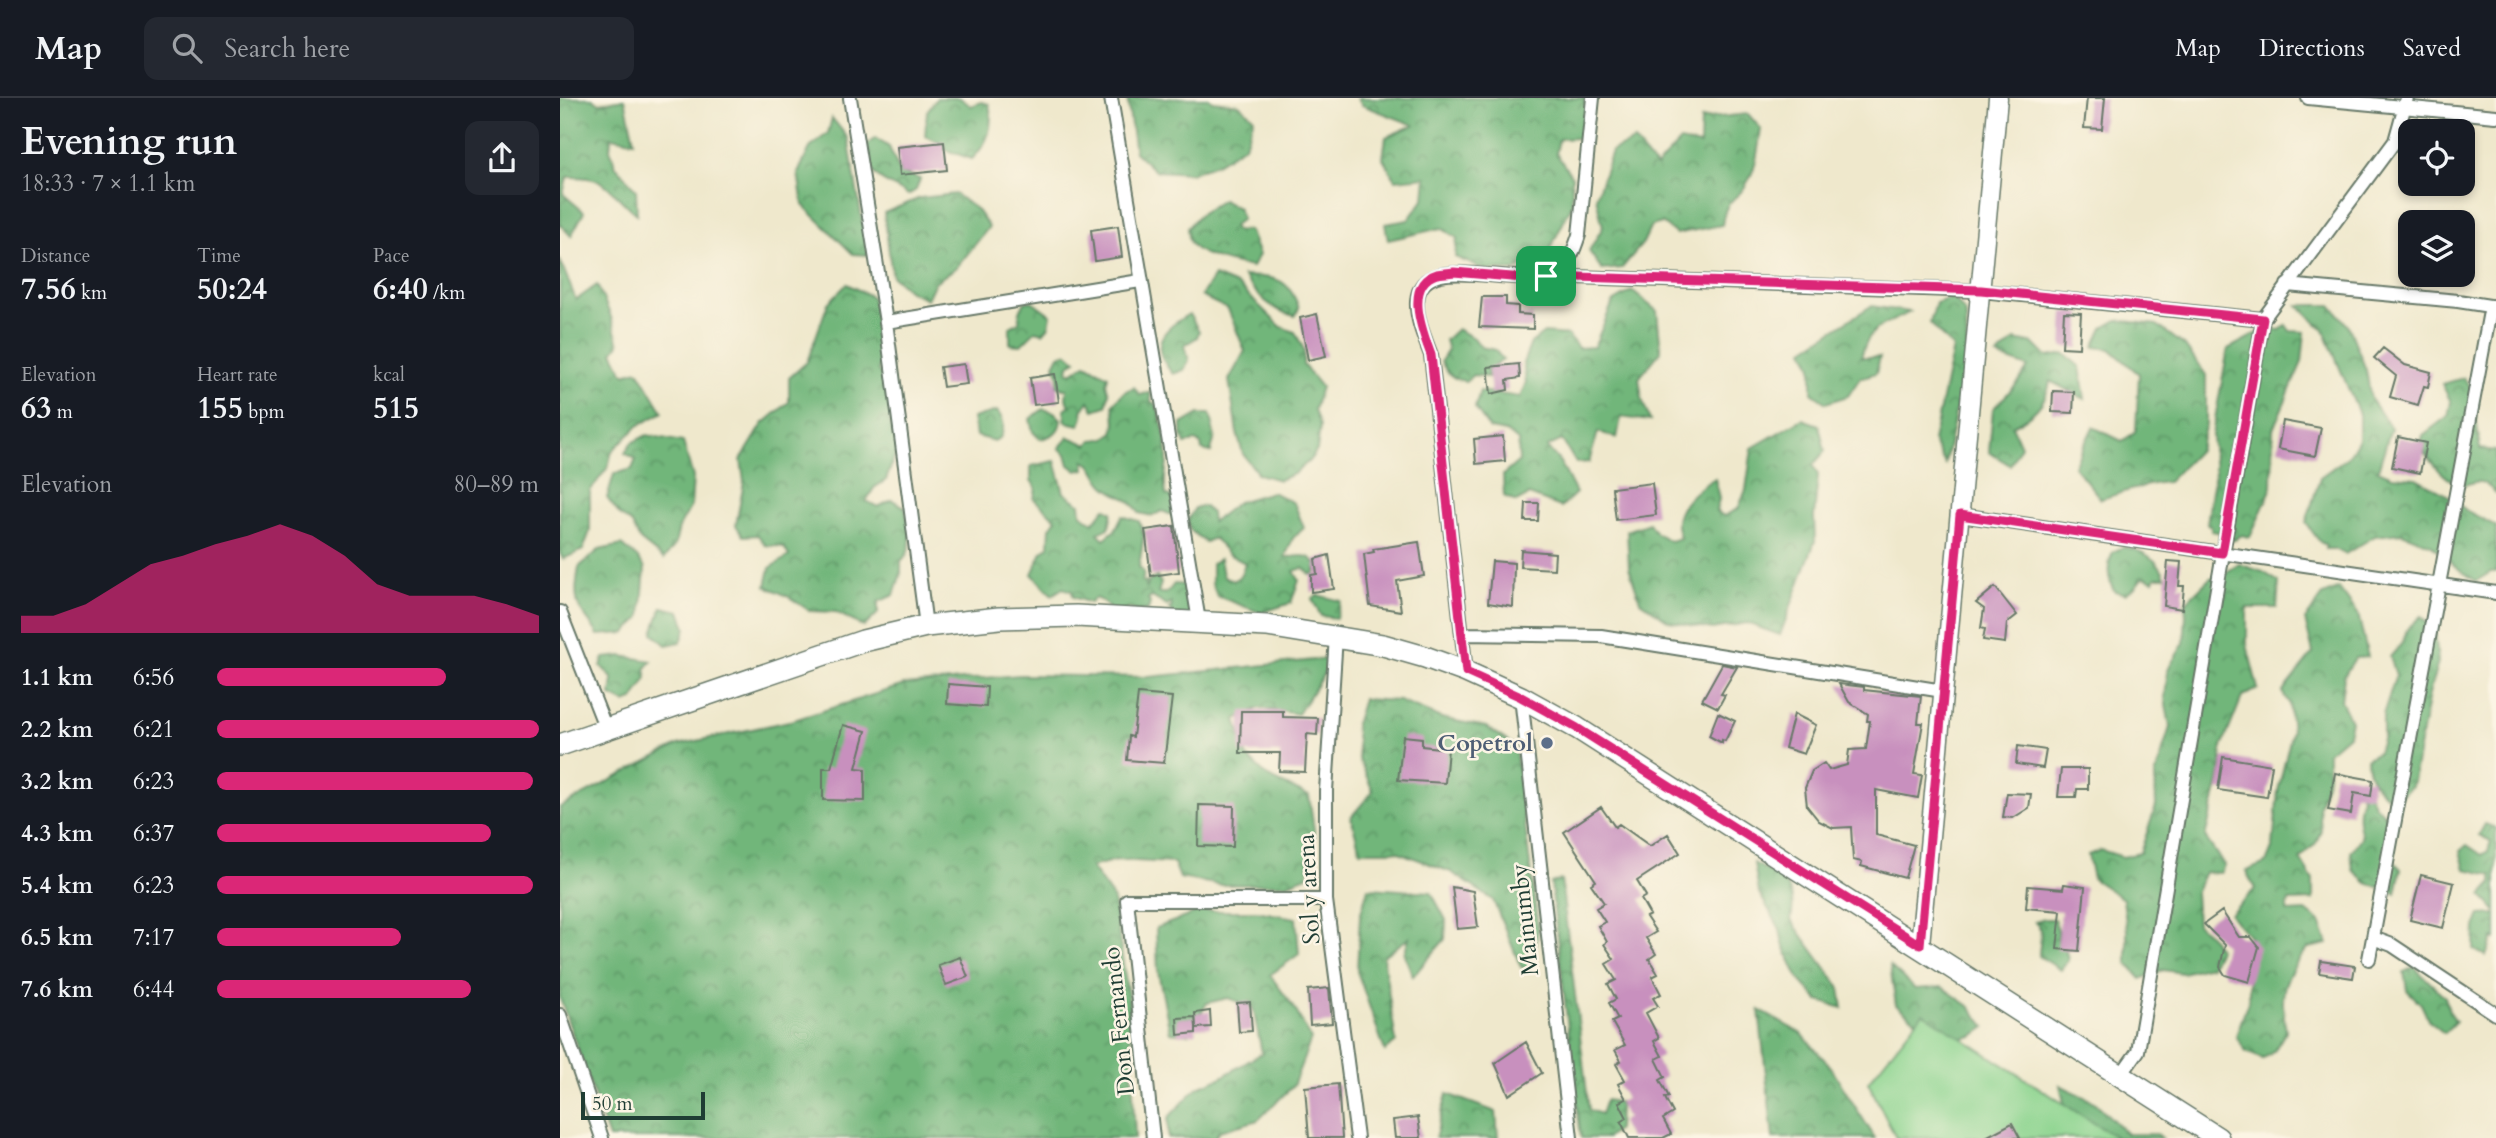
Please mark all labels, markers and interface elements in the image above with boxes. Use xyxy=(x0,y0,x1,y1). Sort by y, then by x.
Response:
search box xyxy=(144,17,634,80)
text: Map xyxy=(35,26,102,71)
icon: search xyxy=(168,29,206,67)
text: Search here xyxy=(224,31,350,66)
text: Map xyxy=(2175,32,2221,65)
text: Directions xyxy=(2259,32,2365,65)
text: Saved xyxy=(2403,32,2461,65)
text: Evening run xyxy=(21,116,237,168)
map controls xyxy=(2398,119,2475,287)
button: locate xyxy=(2398,119,2475,196)
button: share xyxy=(465,121,539,195)
text: 18:33 · 7 × 1.1 km xyxy=(21,168,195,199)
button: layers xyxy=(2398,210,2475,287)
text: Distance xyxy=(21,243,90,269)
text: Time xyxy=(197,243,241,269)
text: Pace xyxy=(373,243,410,269)
pin xyxy=(1516,246,1576,306)
icon: arrive xyxy=(1527,257,1565,295)
text: 7.56 xyxy=(21,269,76,310)
text: 50:24 xyxy=(197,269,267,310)
text: 6:40 xyxy=(373,269,428,310)
text: km xyxy=(76,280,107,306)
text: /km xyxy=(428,280,465,306)
text: Elevation xyxy=(21,362,96,388)
text: Heart rate xyxy=(197,362,278,388)
text: kcal xyxy=(373,362,405,388)
text: 63 xyxy=(21,388,52,429)
text: 155 xyxy=(197,388,243,429)
text: 515 xyxy=(373,388,419,429)
text: m xyxy=(52,399,73,425)
text: bpm xyxy=(243,399,285,425)
text: Elevation xyxy=(21,469,112,500)
text: 80–89 m xyxy=(454,469,539,500)
text: 1.1 km xyxy=(21,662,93,693)
text: 6:56 xyxy=(133,662,174,693)
text: 2.2 km xyxy=(21,714,93,745)
text: 6:21 xyxy=(133,714,174,745)
place label: Copetrol xyxy=(1437,727,1533,760)
marker: Copetrol xyxy=(1539,735,1555,751)
text: 3.2 km xyxy=(21,766,93,797)
text: 6:23 xyxy=(133,766,174,797)
text: 4.3 km xyxy=(21,818,93,849)
text: 6:37 xyxy=(133,818,174,849)
street label: Sol y arena xyxy=(1290,832,1328,945)
street label: Mainumby xyxy=(1503,862,1547,978)
text: 5.4 km xyxy=(21,870,93,901)
text: 6:23 xyxy=(133,870,174,901)
text: 6.5 km xyxy=(21,922,93,953)
text: 7:17 xyxy=(133,922,174,953)
street label: Don Fernando xyxy=(1095,945,1143,1097)
text: 7.6 km xyxy=(21,974,93,1005)
text: 6:44 xyxy=(133,974,174,1005)
scale bar xyxy=(581,1089,705,1121)
text: 50 m xyxy=(592,1091,633,1117)

